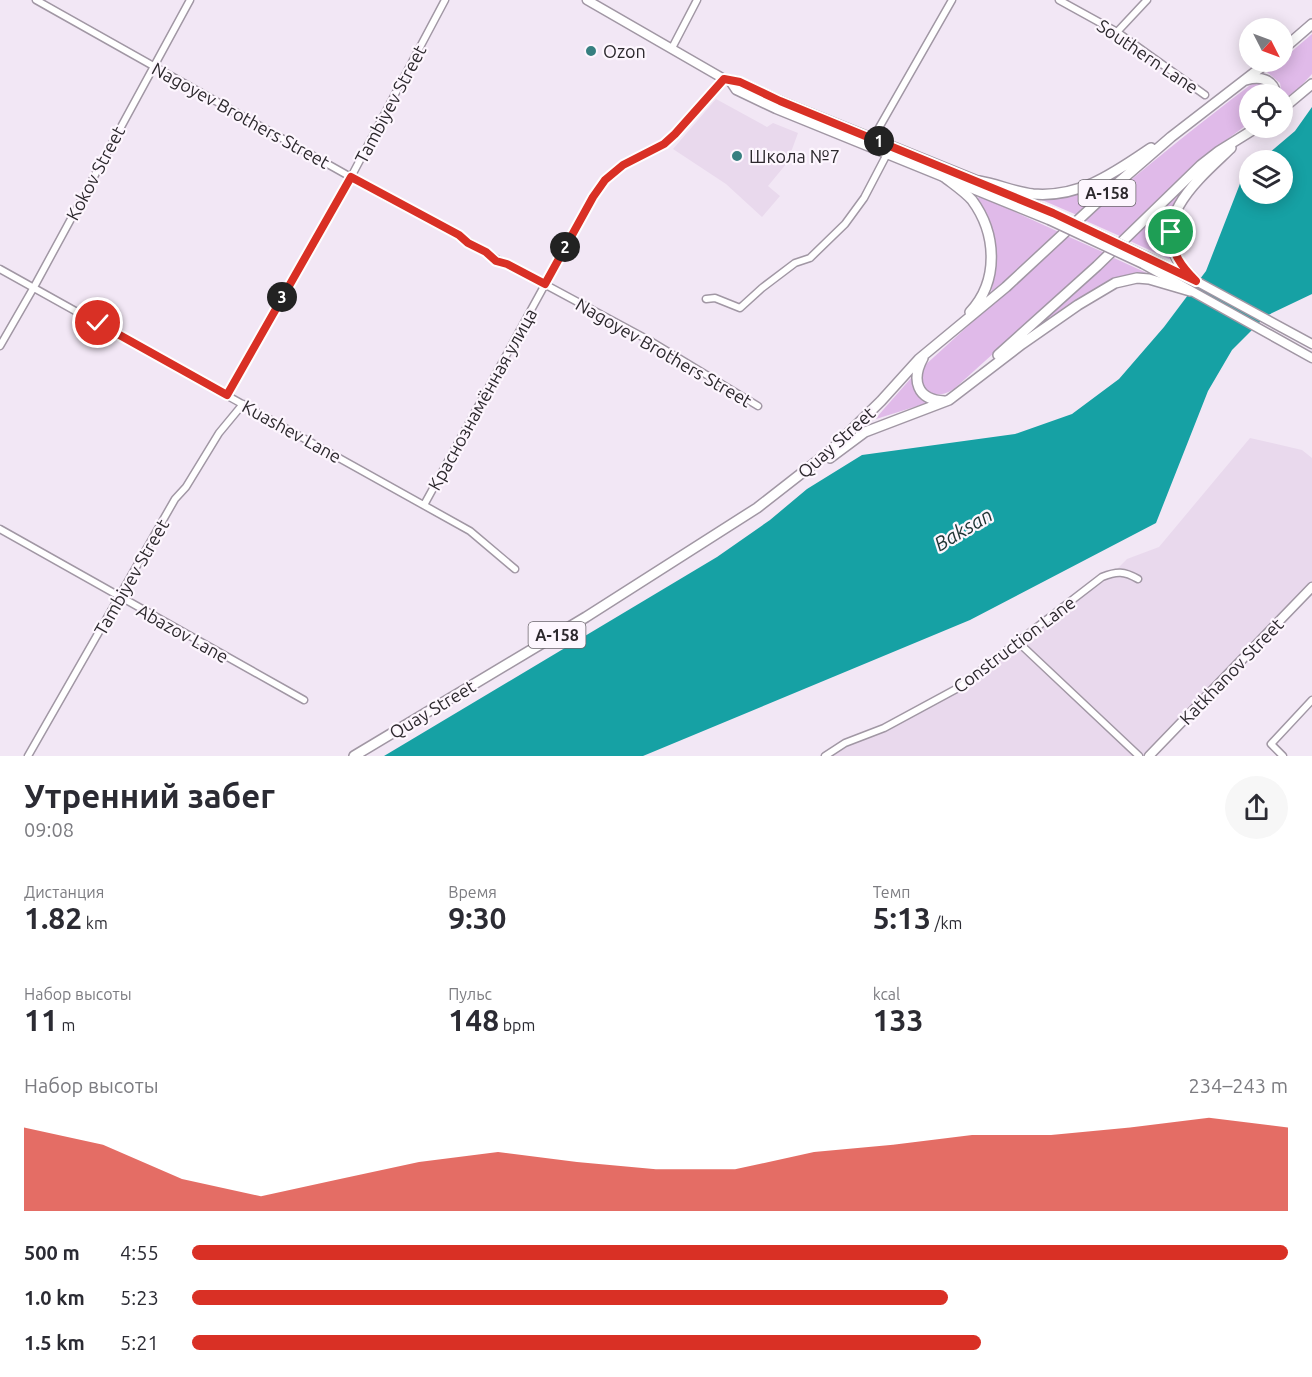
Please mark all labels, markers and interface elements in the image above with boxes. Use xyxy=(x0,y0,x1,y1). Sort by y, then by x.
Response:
street label: Southern Lane xyxy=(1094,15,1202,97)
north arrow xyxy=(1239,18,1293,72)
map controls xyxy=(1239,18,1293,204)
place label: Ozon xyxy=(603,41,646,61)
street label: Tambiyev Street xyxy=(350,42,430,166)
marker: Ozon xyxy=(584,44,598,58)
street label: Nagoyev Brothers Street xyxy=(149,58,333,172)
button: locate xyxy=(1239,84,1293,138)
street label: Kokov Street xyxy=(62,123,128,223)
pin: 1 xyxy=(864,126,894,156)
text: 1 xyxy=(874,132,884,150)
place label: Школа №7 xyxy=(749,146,840,166)
marker: Школа №7 xyxy=(730,149,744,163)
button: layers xyxy=(1239,150,1293,204)
road number: А-158 xyxy=(1078,180,1136,206)
pin xyxy=(1145,206,1196,257)
icon: arrive xyxy=(1154,215,1187,248)
pin: 2 xyxy=(550,232,580,262)
text: 2 xyxy=(560,238,570,256)
pin: 3 xyxy=(267,282,297,312)
text: 3 xyxy=(277,288,287,306)
street label: Nagoyev Brothers Street xyxy=(573,293,755,411)
pin xyxy=(72,297,123,348)
street label: Краснознамённая улица xyxy=(424,305,540,493)
icon: check xyxy=(81,306,114,339)
street label: Kuashev Lane xyxy=(239,396,345,466)
street label: Quay Street xyxy=(793,402,879,482)
water label: Baksan xyxy=(930,503,996,555)
street label: Tambiyev Street xyxy=(90,515,172,639)
street label: Construction Lane xyxy=(949,592,1079,696)
street label: Abazov Lane xyxy=(134,600,232,666)
street label: Katkhanov Street xyxy=(1175,614,1287,728)
road number: А-158 xyxy=(528,622,586,648)
street label: Quay Street xyxy=(385,676,479,743)
button: share xyxy=(1225,776,1288,839)
text: Утренний забег xyxy=(24,777,275,814)
text: 09:08 xyxy=(24,818,74,841)
text: Дистанция xyxy=(24,883,104,901)
text: Время xyxy=(448,883,497,901)
text: Темп xyxy=(873,883,911,901)
text: 1.82 xyxy=(24,901,82,935)
text: 9:30 xyxy=(448,901,506,935)
text: 5:13 xyxy=(873,901,931,935)
text: km xyxy=(82,914,108,932)
text: /km xyxy=(931,914,962,932)
text: Набор высоты xyxy=(24,985,132,1003)
text: Пульс xyxy=(448,985,492,1003)
text: kcal xyxy=(873,985,900,1003)
text: 11 xyxy=(24,1003,58,1037)
text: 148 xyxy=(448,1003,499,1037)
text: 133 xyxy=(873,1003,923,1037)
text: m xyxy=(58,1016,75,1034)
text: bpm xyxy=(499,1016,535,1034)
text: Набор высоты xyxy=(24,1074,159,1097)
text: 234–243 m xyxy=(1189,1074,1288,1097)
text: 500 m xyxy=(24,1241,80,1264)
text: 4:55 xyxy=(120,1241,159,1264)
text: 1.0 km xyxy=(24,1286,85,1309)
text: 5:23 xyxy=(120,1286,159,1309)
text: 1.5 km xyxy=(24,1331,85,1354)
text: 5:21 xyxy=(120,1331,159,1354)

